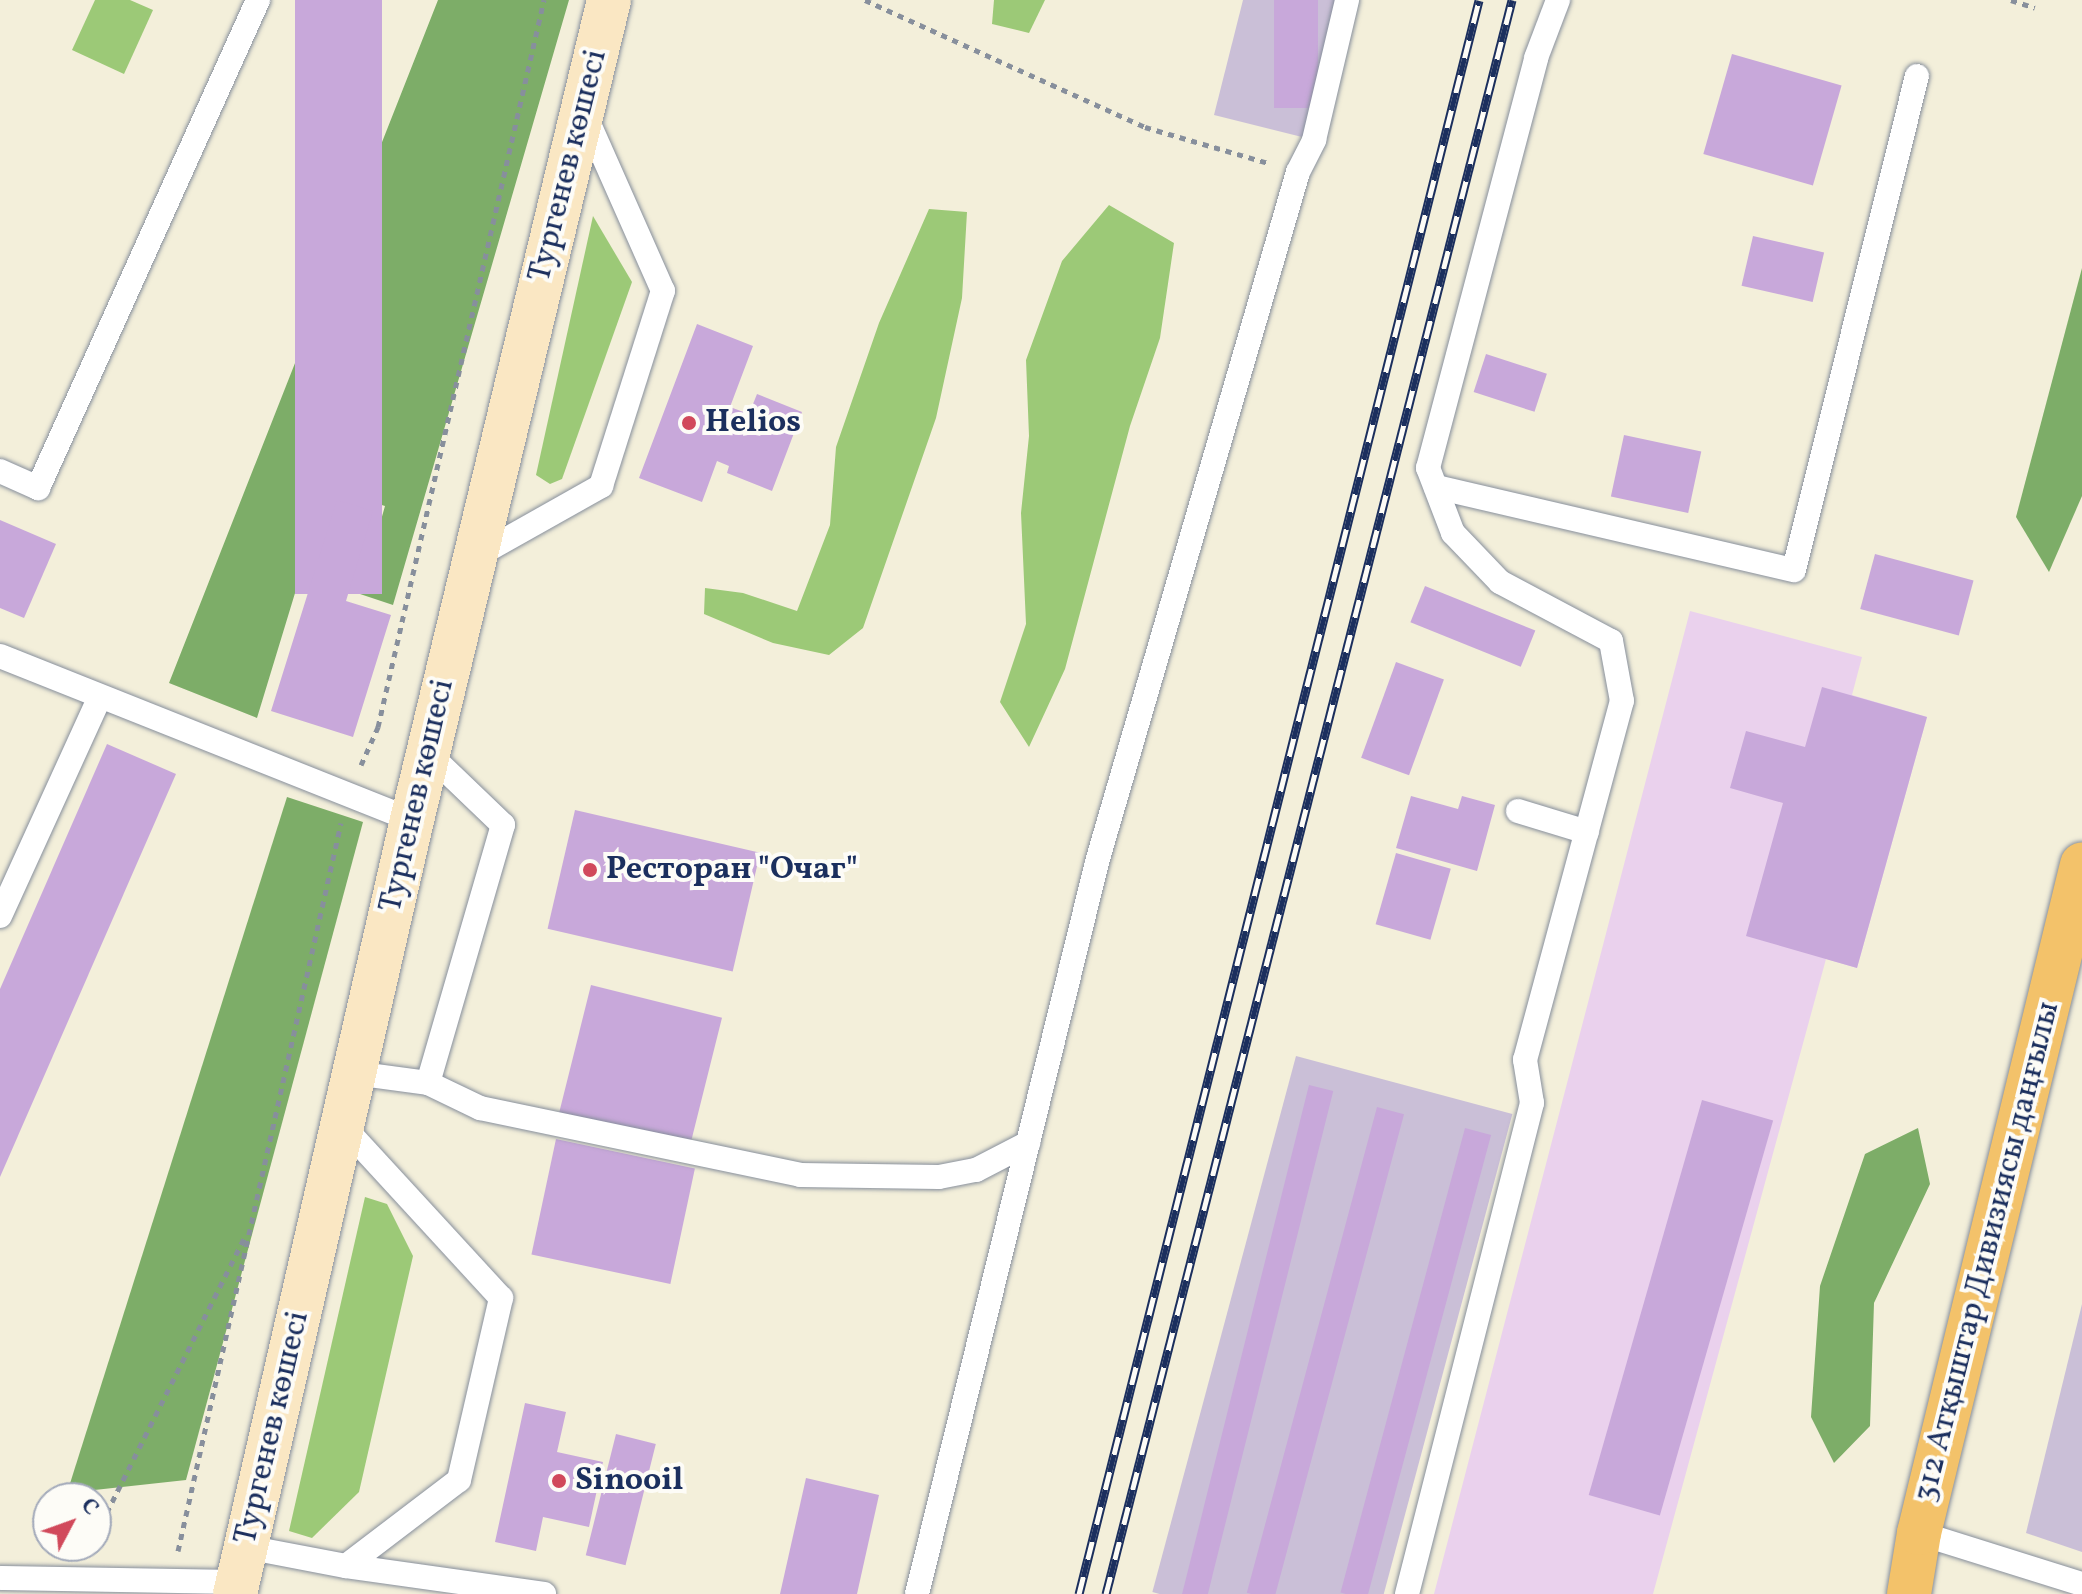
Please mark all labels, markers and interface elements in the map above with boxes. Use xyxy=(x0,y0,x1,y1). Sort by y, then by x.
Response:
street label: Тургенев көшесі xyxy=(522,46,616,286)
place label: Helios xyxy=(705,404,801,442)
marker: Helios xyxy=(680,414,698,432)
street label: Тургенев көшесі xyxy=(373,676,463,916)
place label: Ресторан "Очаг" xyxy=(606,851,858,889)
marker: Ресторан "Очаг" xyxy=(581,861,599,879)
street label: 312 Атқыштар Дивизиясы даңғылы xyxy=(1907,998,2069,1506)
street label: Тургенев көшесі xyxy=(228,1308,318,1548)
place label: Sinooil xyxy=(575,1462,683,1500)
marker: Sinooil xyxy=(550,1472,568,1490)
north arrow xyxy=(32,1482,112,1562)
text: С xyxy=(73,1492,105,1523)

